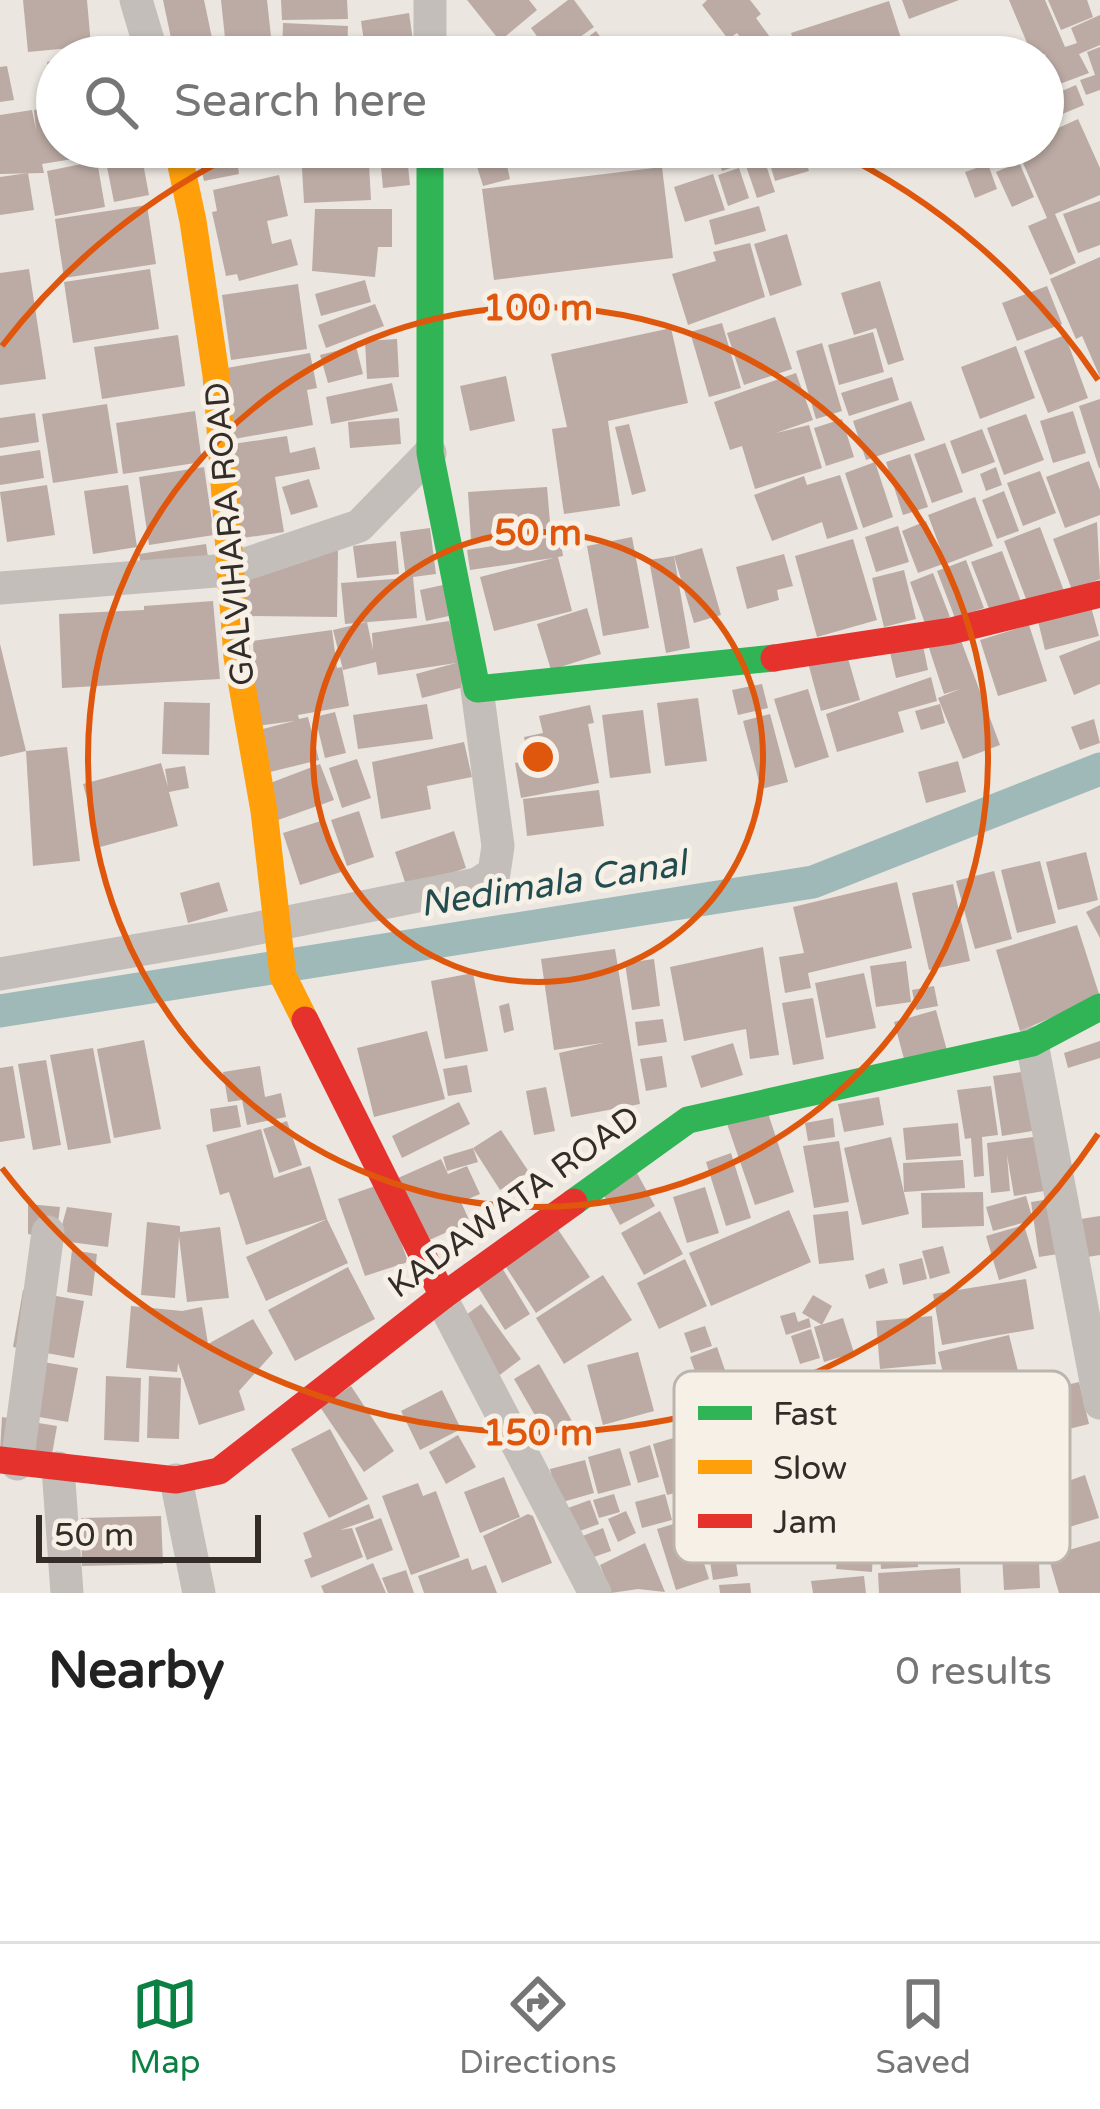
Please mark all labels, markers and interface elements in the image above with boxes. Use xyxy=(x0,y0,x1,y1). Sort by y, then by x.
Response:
search box xyxy=(36,36,1064,168)
icon: search xyxy=(78,69,144,135)
text: Search here xyxy=(174,75,427,129)
text: 100 m xyxy=(483,287,593,330)
street label: GALVIHARA ROAD xyxy=(197,381,263,687)
text: 50 m xyxy=(494,512,582,555)
centre of rings xyxy=(517,736,559,778)
water label: Nedimala Canal xyxy=(417,841,693,926)
street label: KADAWATA ROAD xyxy=(381,1098,647,1306)
legend xyxy=(674,1371,1070,1563)
text: Fast xyxy=(773,1395,837,1434)
text: 150 m xyxy=(483,1412,593,1455)
text: Slow xyxy=(773,1449,847,1488)
text: Jam xyxy=(773,1503,837,1542)
scale bar xyxy=(36,1509,261,1562)
text: 50 m xyxy=(54,1516,134,1555)
text: Nearby xyxy=(48,1640,225,1702)
text: 0 results xyxy=(895,1648,1052,1695)
tab: Map xyxy=(129,1971,201,2082)
tab: Directions xyxy=(459,1971,617,2082)
tab: Saved xyxy=(875,1971,971,2082)

